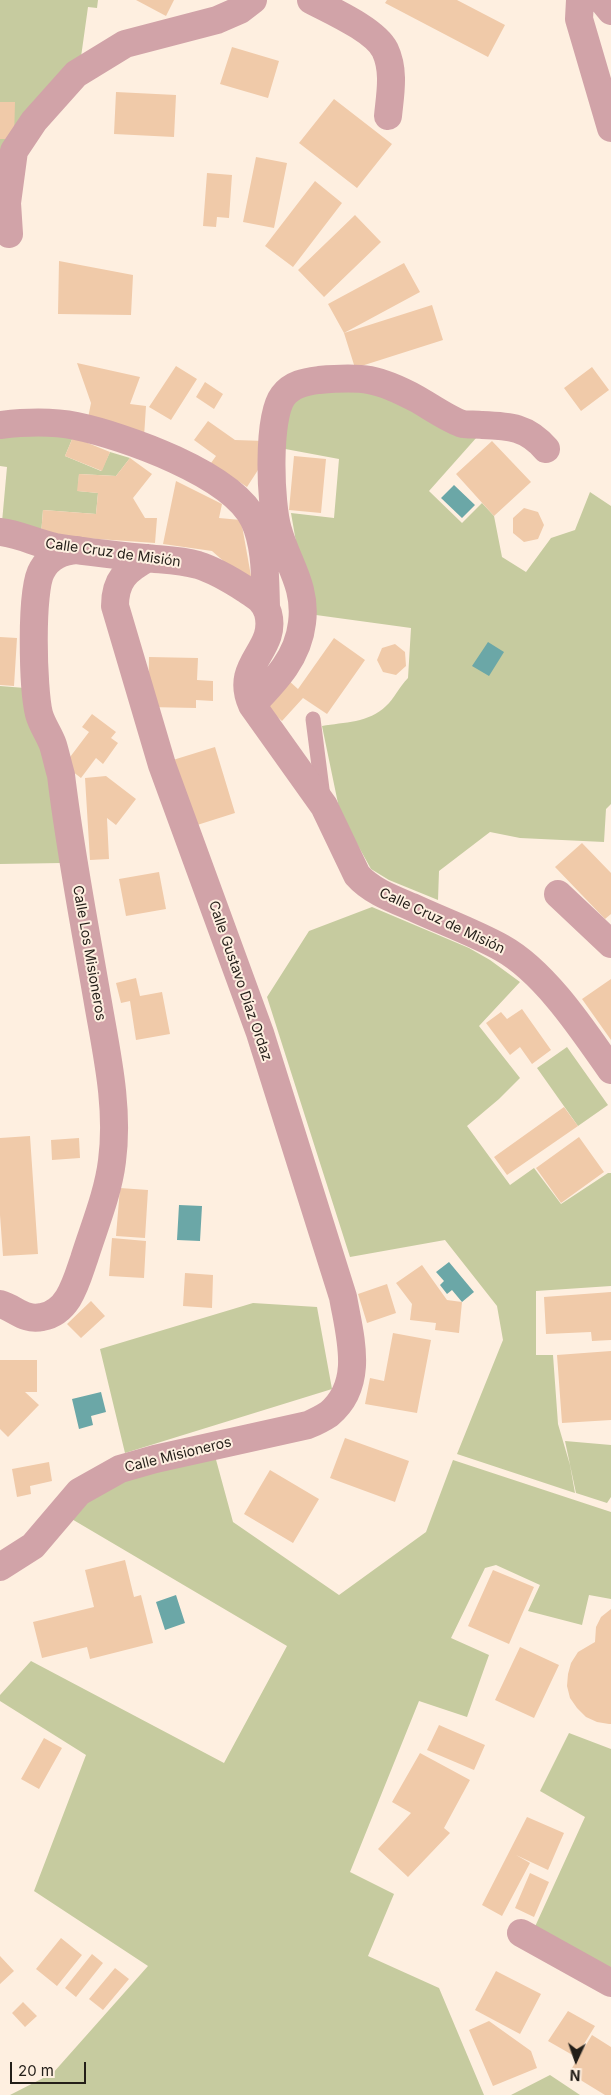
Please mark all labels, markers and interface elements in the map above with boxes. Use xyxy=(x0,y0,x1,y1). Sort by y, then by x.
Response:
street label: Calle Cruz de Misión xyxy=(44,535,182,571)
street label: Calle Los Misioneros xyxy=(69,884,109,1022)
street label: Calle Cruz de Misión xyxy=(377,885,507,957)
street label: Calle Gustavo Díaz Ordaz xyxy=(205,899,275,1063)
street label: Calle Misioneros xyxy=(123,1434,233,1476)
north arrow xyxy=(551,2035,601,2085)
scale bar xyxy=(12,2052,89,2084)
text: 20 m xyxy=(18,2061,54,2080)
text: N xyxy=(569,2067,581,2084)

